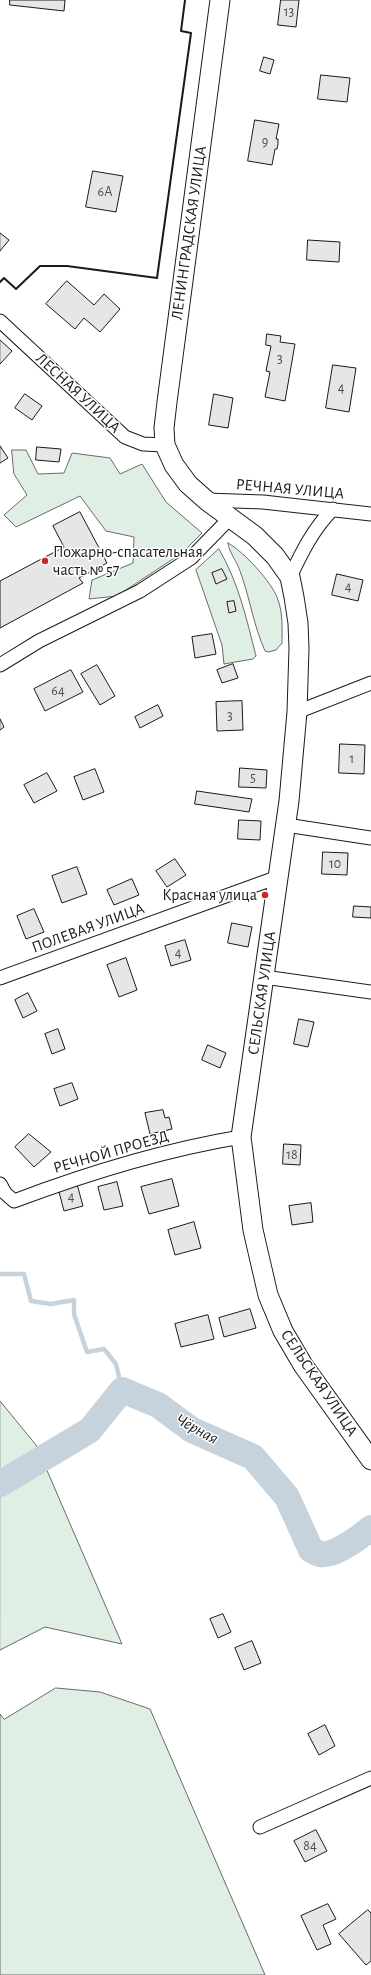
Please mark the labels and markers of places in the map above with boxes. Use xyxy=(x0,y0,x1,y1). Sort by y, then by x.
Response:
place label: Пожарно-спасательная часть № 57 xyxy=(53,542,203,580)
marker: Пожарно-спасательная часть № 57 xyxy=(40,556,50,566)
place label: Красная улица xyxy=(162,885,257,905)
marker: Красная улица xyxy=(260,890,270,900)

